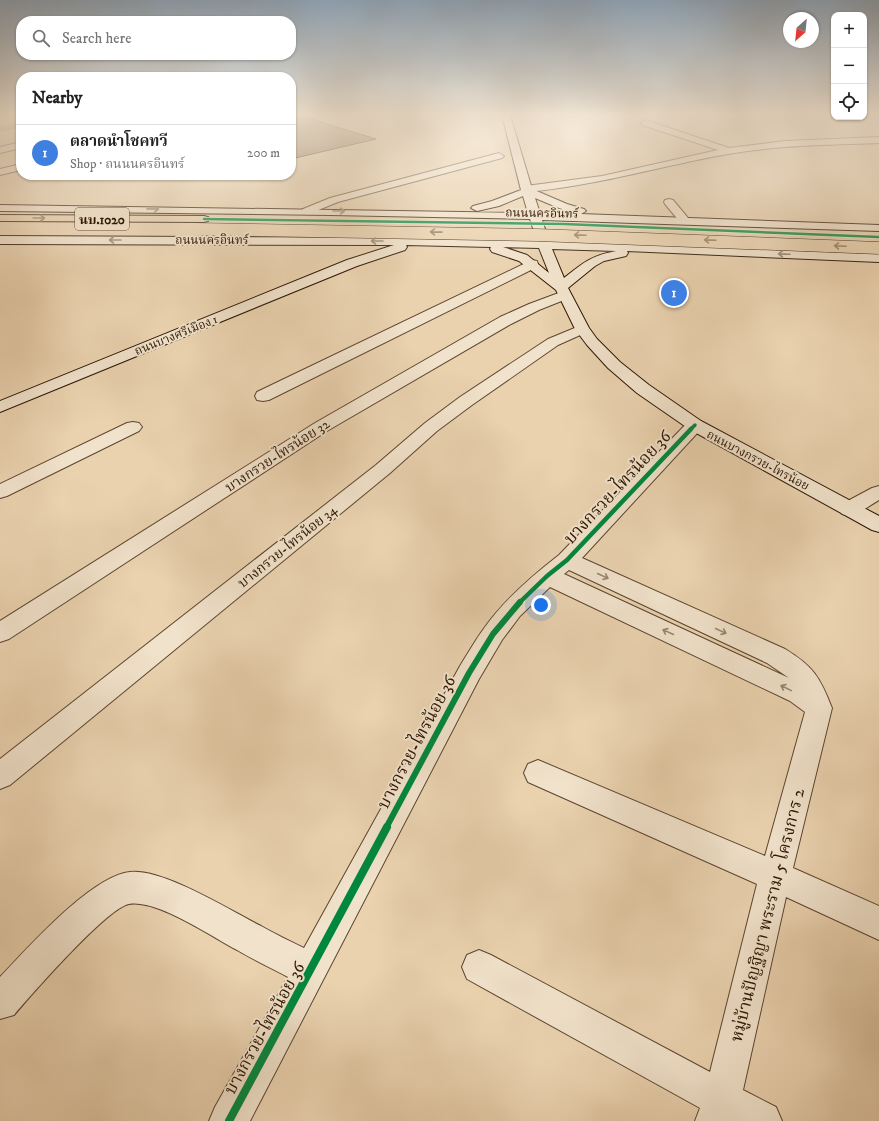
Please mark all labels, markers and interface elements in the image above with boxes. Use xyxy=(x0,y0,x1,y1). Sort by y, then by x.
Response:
north arrow xyxy=(783,12,819,48)
map controls xyxy=(831,12,867,120)
button: + xyxy=(831,12,867,48)
search box xyxy=(16,16,296,60)
icon: search xyxy=(30,27,52,49)
text: Search here xyxy=(62,29,131,48)
button: − xyxy=(831,48,867,84)
button: locate xyxy=(831,84,867,120)
text: Nearby xyxy=(32,87,82,109)
text: ตลาดนำโชคทวี xyxy=(70,132,168,151)
text: 1 xyxy=(43,145,47,161)
text: 200 m xyxy=(247,145,280,161)
text: Shop · ถนนนครอินทร์ xyxy=(70,156,185,172)
one-way arrow xyxy=(146,205,159,213)
street label: ถนนนครอินทร์ xyxy=(505,205,579,222)
one-way arrow xyxy=(332,207,345,215)
road number: นบ.1020 xyxy=(75,208,129,230)
one-way arrow xyxy=(32,214,45,222)
one-way arrow xyxy=(430,228,443,236)
one-way arrow xyxy=(574,231,587,239)
street label: ถนนนครอินทร์ xyxy=(175,233,249,248)
one-way arrow xyxy=(109,236,122,244)
one-way arrow xyxy=(704,236,717,244)
one-way arrow xyxy=(371,237,384,245)
one-way arrow xyxy=(834,242,847,249)
one-way arrow xyxy=(778,250,791,258)
pin: 1 xyxy=(661,278,687,308)
street label: ถนนบางศรีเมือง 1 xyxy=(132,312,220,359)
street label: บางกรวย-ไทรน้อย 32 xyxy=(221,414,333,496)
street label: บางกรวย-ไทรน้อย 36 xyxy=(558,424,677,549)
street label: ถนนบางกรวย-ไทรน้อย xyxy=(704,425,813,494)
street label: บางกรวย-ไทรน้อย 34 xyxy=(233,499,342,592)
one-way arrow xyxy=(596,573,608,580)
your location xyxy=(531,595,551,615)
one-way arrow xyxy=(663,628,675,635)
one-way arrow xyxy=(714,628,726,635)
street label: บางกรวย-ไทรน้อย 36 xyxy=(371,670,462,813)
one-way arrow xyxy=(780,684,792,691)
street label: หมู่บ้านปัญฐิญา พระราม 5 โครงการ 2 xyxy=(723,785,810,1044)
street label: บางกรวย-ไทรน้อย 36 xyxy=(218,957,311,1098)

